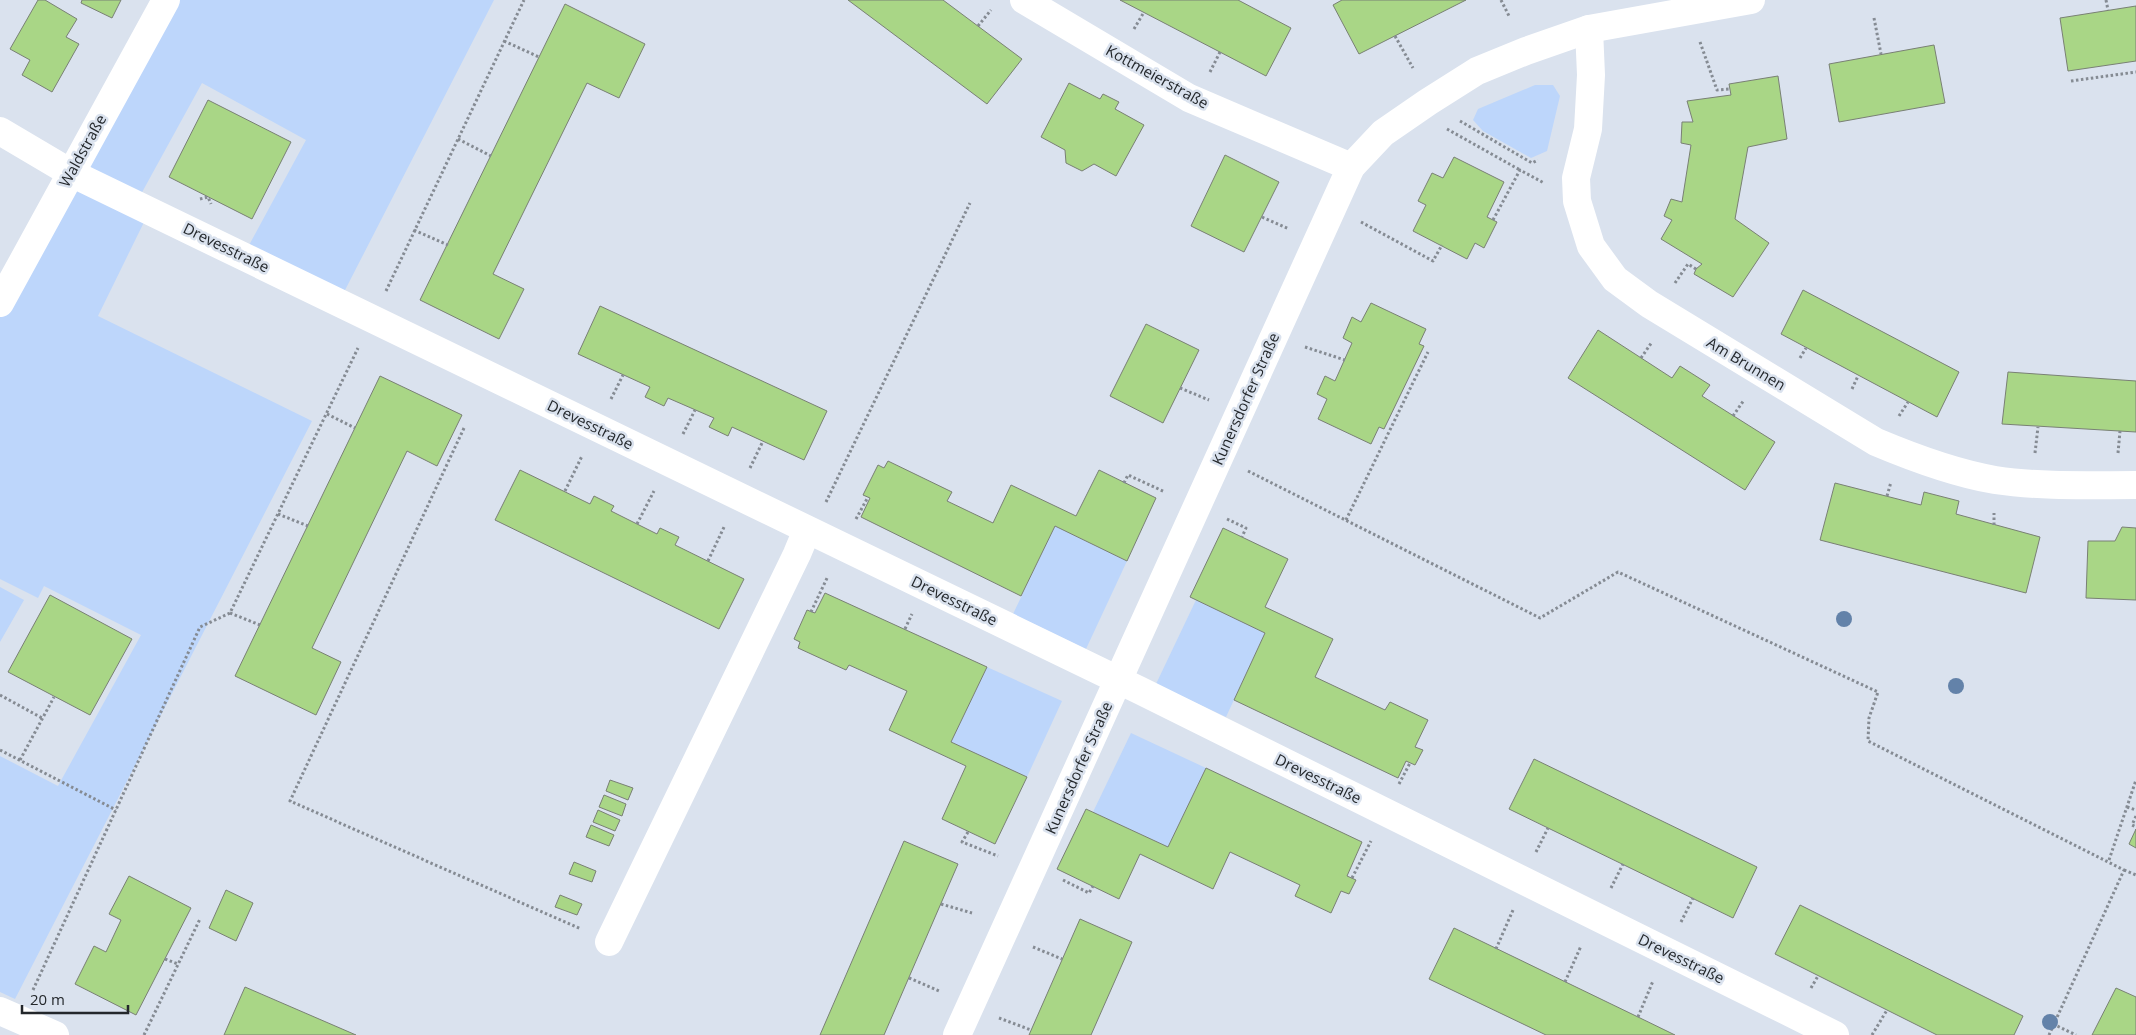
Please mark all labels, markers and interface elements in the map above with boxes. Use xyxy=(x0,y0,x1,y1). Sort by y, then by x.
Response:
street label: Kottmeierstraße xyxy=(1103,40,1212,113)
street label: Waldstraße xyxy=(54,111,110,190)
street label: Drevesstraße xyxy=(180,218,273,277)
street label: Kunersdorfer Straße xyxy=(1207,329,1283,468)
street label: Am Brunnen xyxy=(1704,332,1790,394)
street label: Drevesstraße xyxy=(544,395,637,454)
street label: Drevesstraße xyxy=(908,571,1001,630)
street label: Kunersdorfer Straße xyxy=(1040,698,1116,837)
street label: Drevesstraße xyxy=(1272,749,1365,808)
street label: Drevesstraße xyxy=(1635,929,1728,988)
scale bar xyxy=(22,982,129,1014)
text: 20 m xyxy=(30,989,65,1009)

